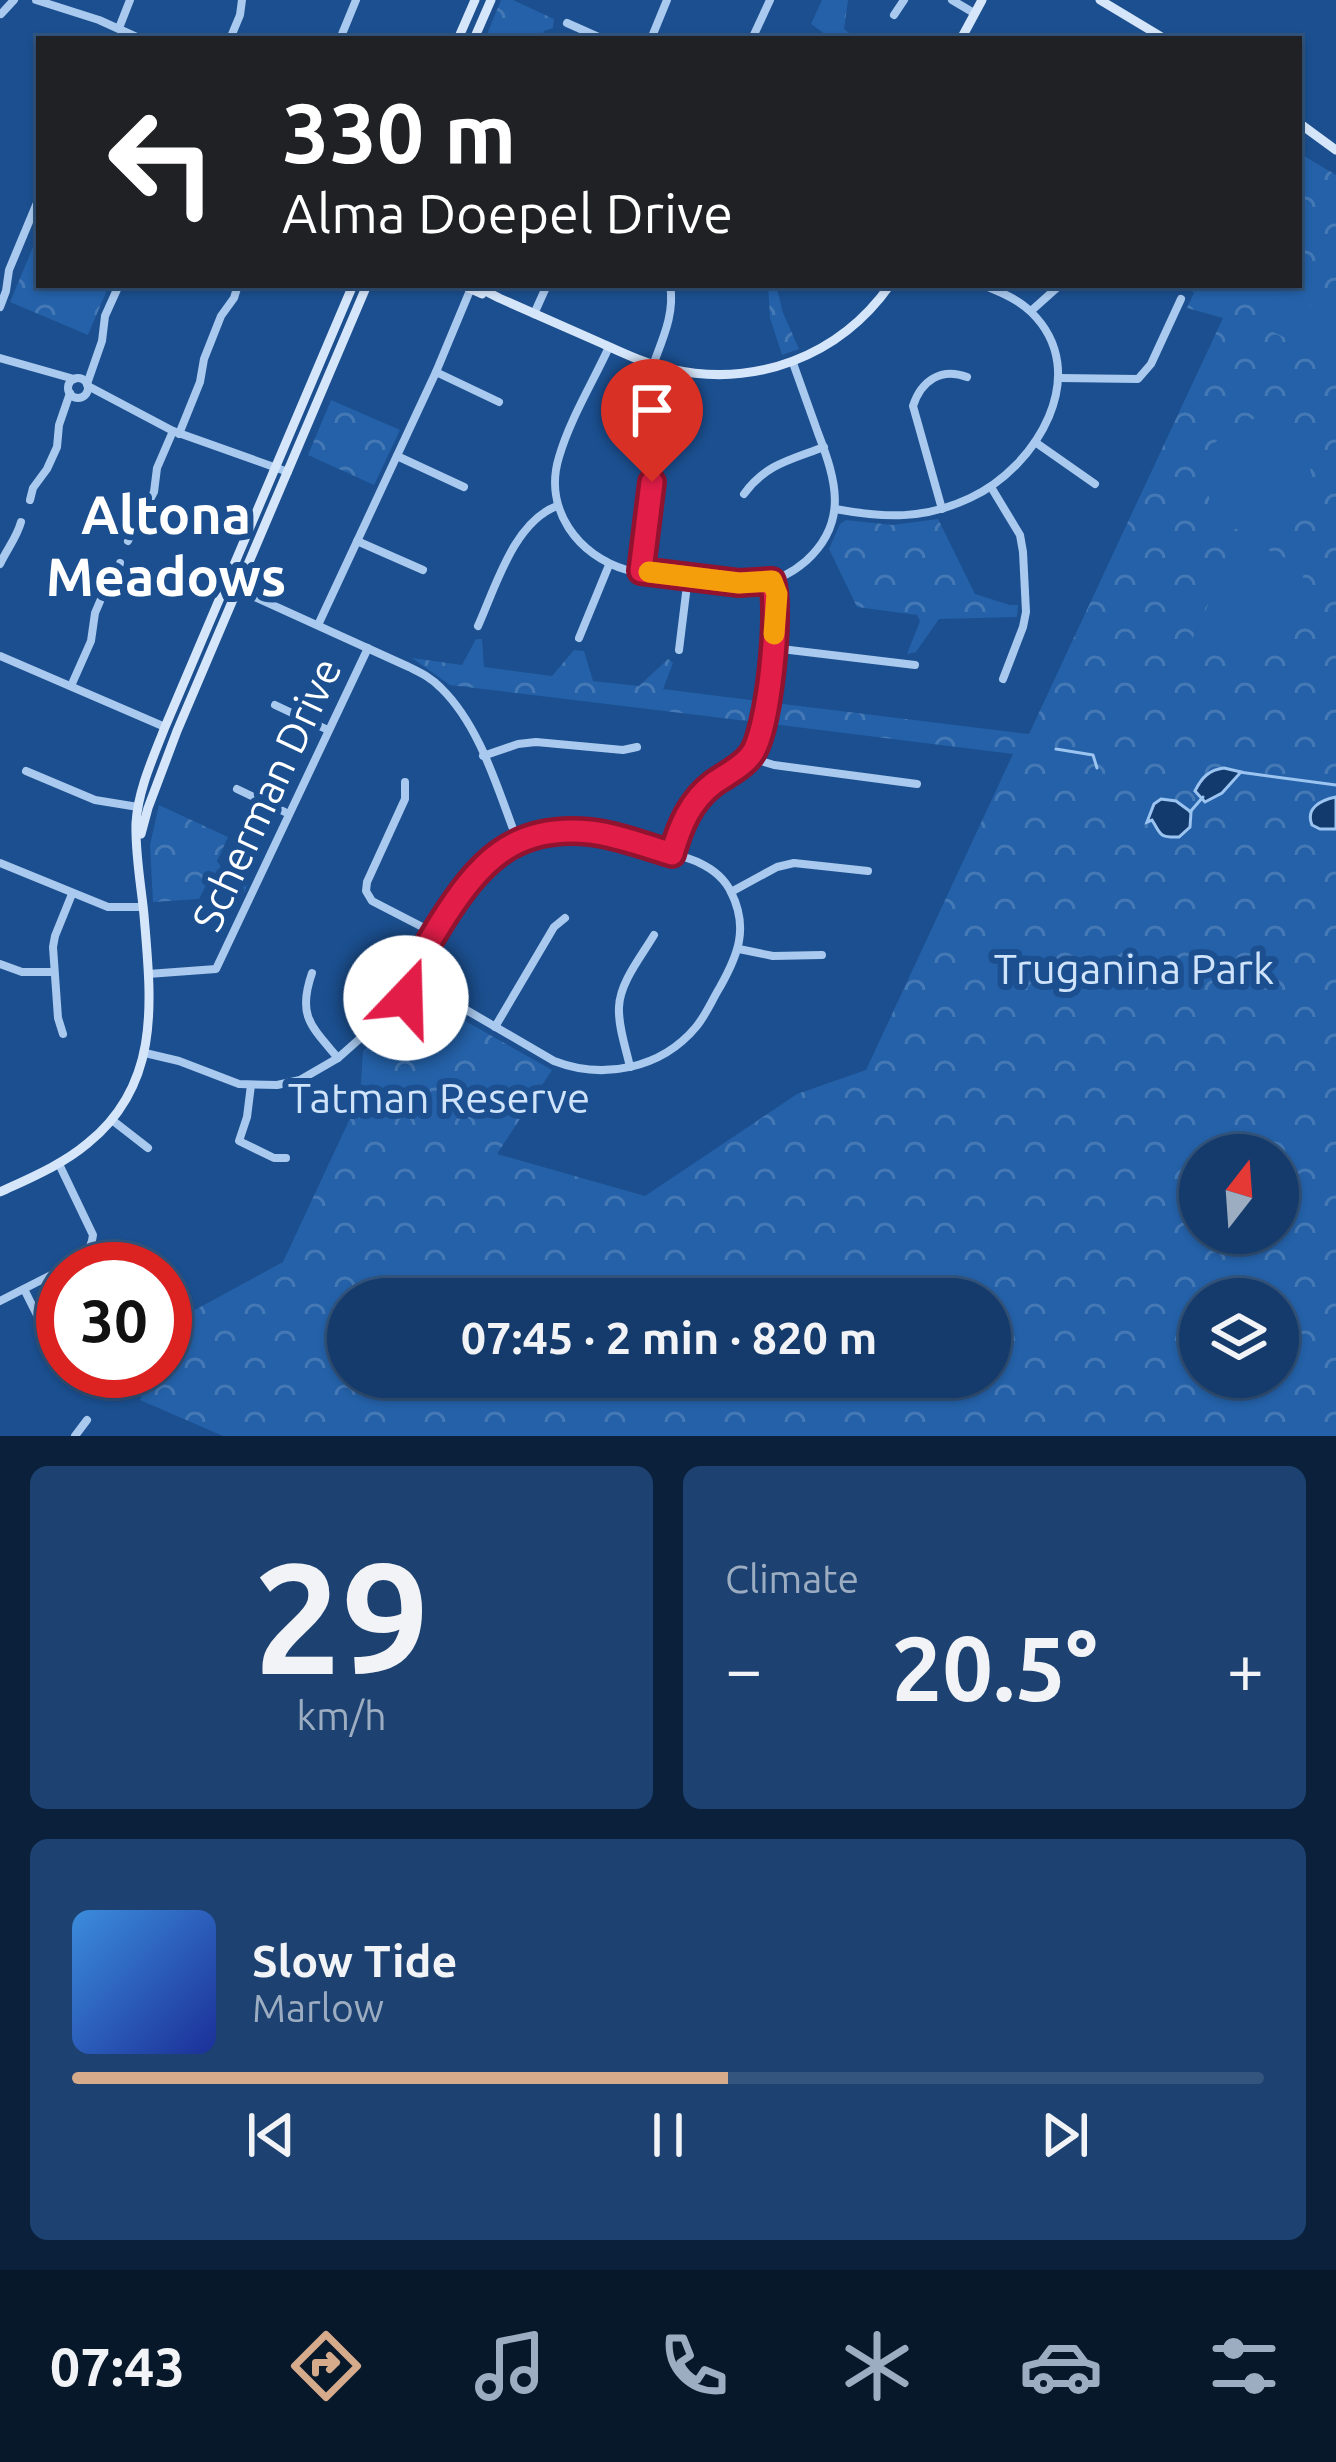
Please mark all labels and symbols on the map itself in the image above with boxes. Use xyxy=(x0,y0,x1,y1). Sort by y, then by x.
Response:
pin xyxy=(601,359,703,482)
district label: Altona Meadows xyxy=(46,484,286,606)
street label: Scherman Drive xyxy=(182,650,350,938)
position arrow xyxy=(343,935,469,1061)
park label: Truganina Park xyxy=(994,945,1274,992)
park label: Tatman Reserve xyxy=(288,1074,590,1121)
north arrow xyxy=(1179,1134,1299,1254)
speed limit sign: 30 xyxy=(36,1242,192,1398)

